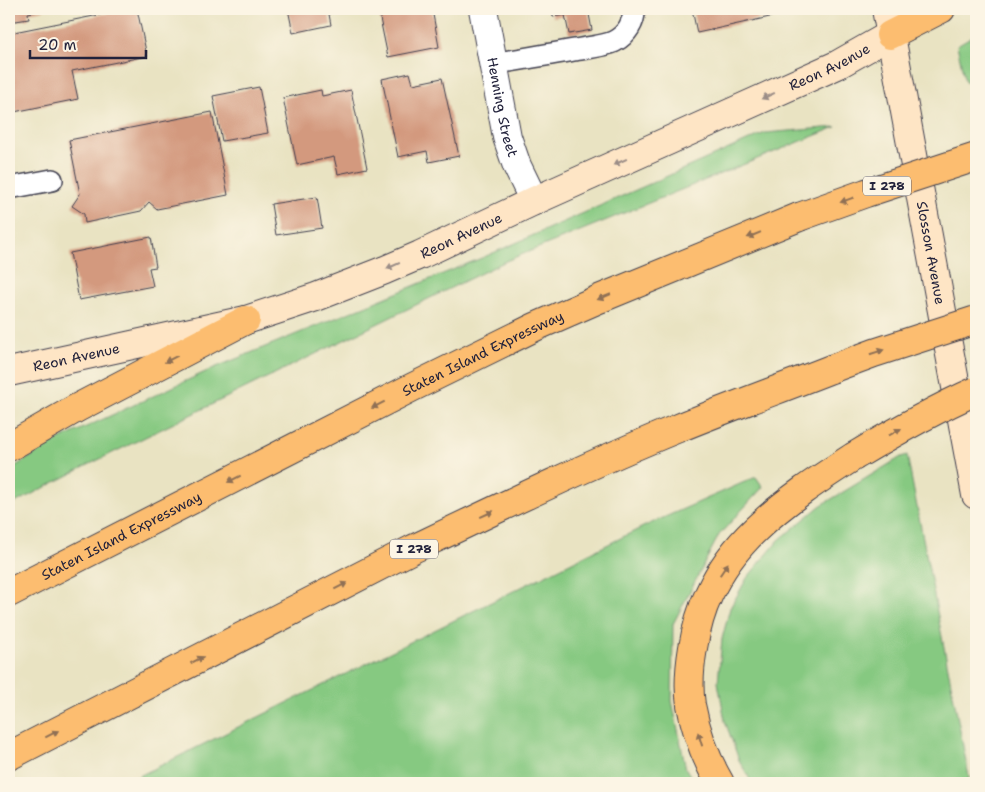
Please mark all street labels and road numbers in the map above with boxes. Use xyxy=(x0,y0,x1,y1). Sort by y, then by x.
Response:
street label: Reon Avenue xyxy=(786,39,873,94)
street label: Henning Street xyxy=(483,56,522,159)
road number: I 278 xyxy=(863,177,911,196)
street label: Slosson Avenue xyxy=(913,200,950,306)
street label: Reon Avenue xyxy=(417,208,505,263)
street label: Staten Island Expressway xyxy=(399,307,566,400)
street label: Reon Avenue xyxy=(31,339,122,375)
street label: Staten Island Expressway xyxy=(38,487,204,584)
road number: I 278 xyxy=(390,540,438,558)

